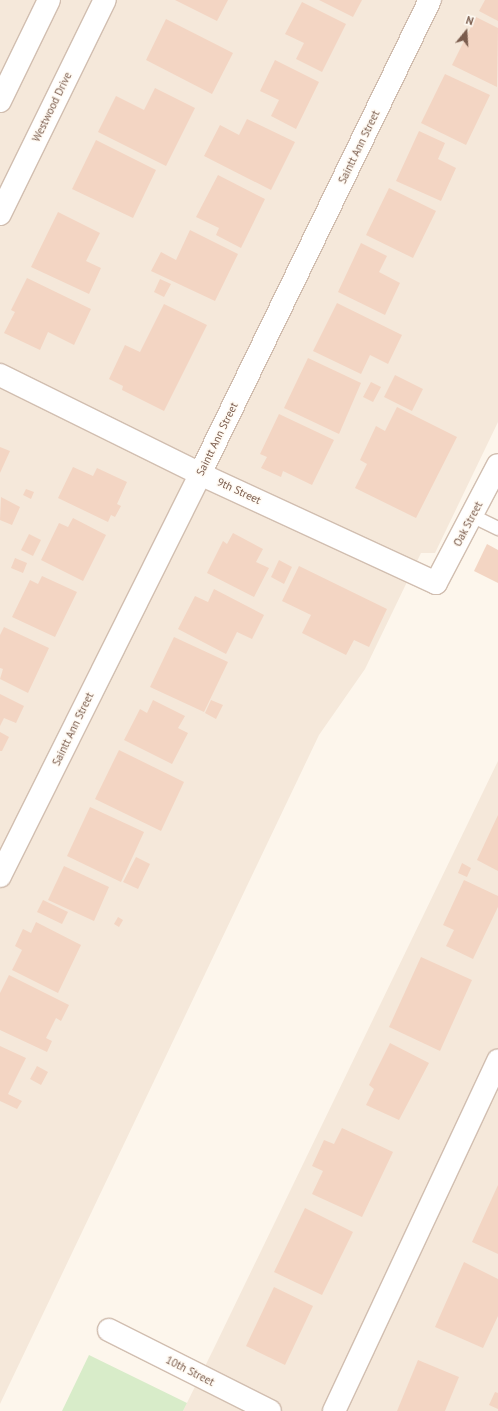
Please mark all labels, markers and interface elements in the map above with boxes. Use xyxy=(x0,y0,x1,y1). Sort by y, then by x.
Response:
north arrow xyxy=(446,12,486,52)
text: N xyxy=(464,13,475,28)
street label: Westwood Drive xyxy=(29,70,75,144)
street label: Saintt Ann Street xyxy=(335,108,383,186)
street label: Saintt Ann Street xyxy=(193,400,241,478)
street label: 9th Street xyxy=(215,475,263,507)
street label: Oak Street xyxy=(451,499,485,549)
street label: Saintt Ann Street xyxy=(49,690,97,768)
street label: 10th Street xyxy=(163,1353,217,1389)

